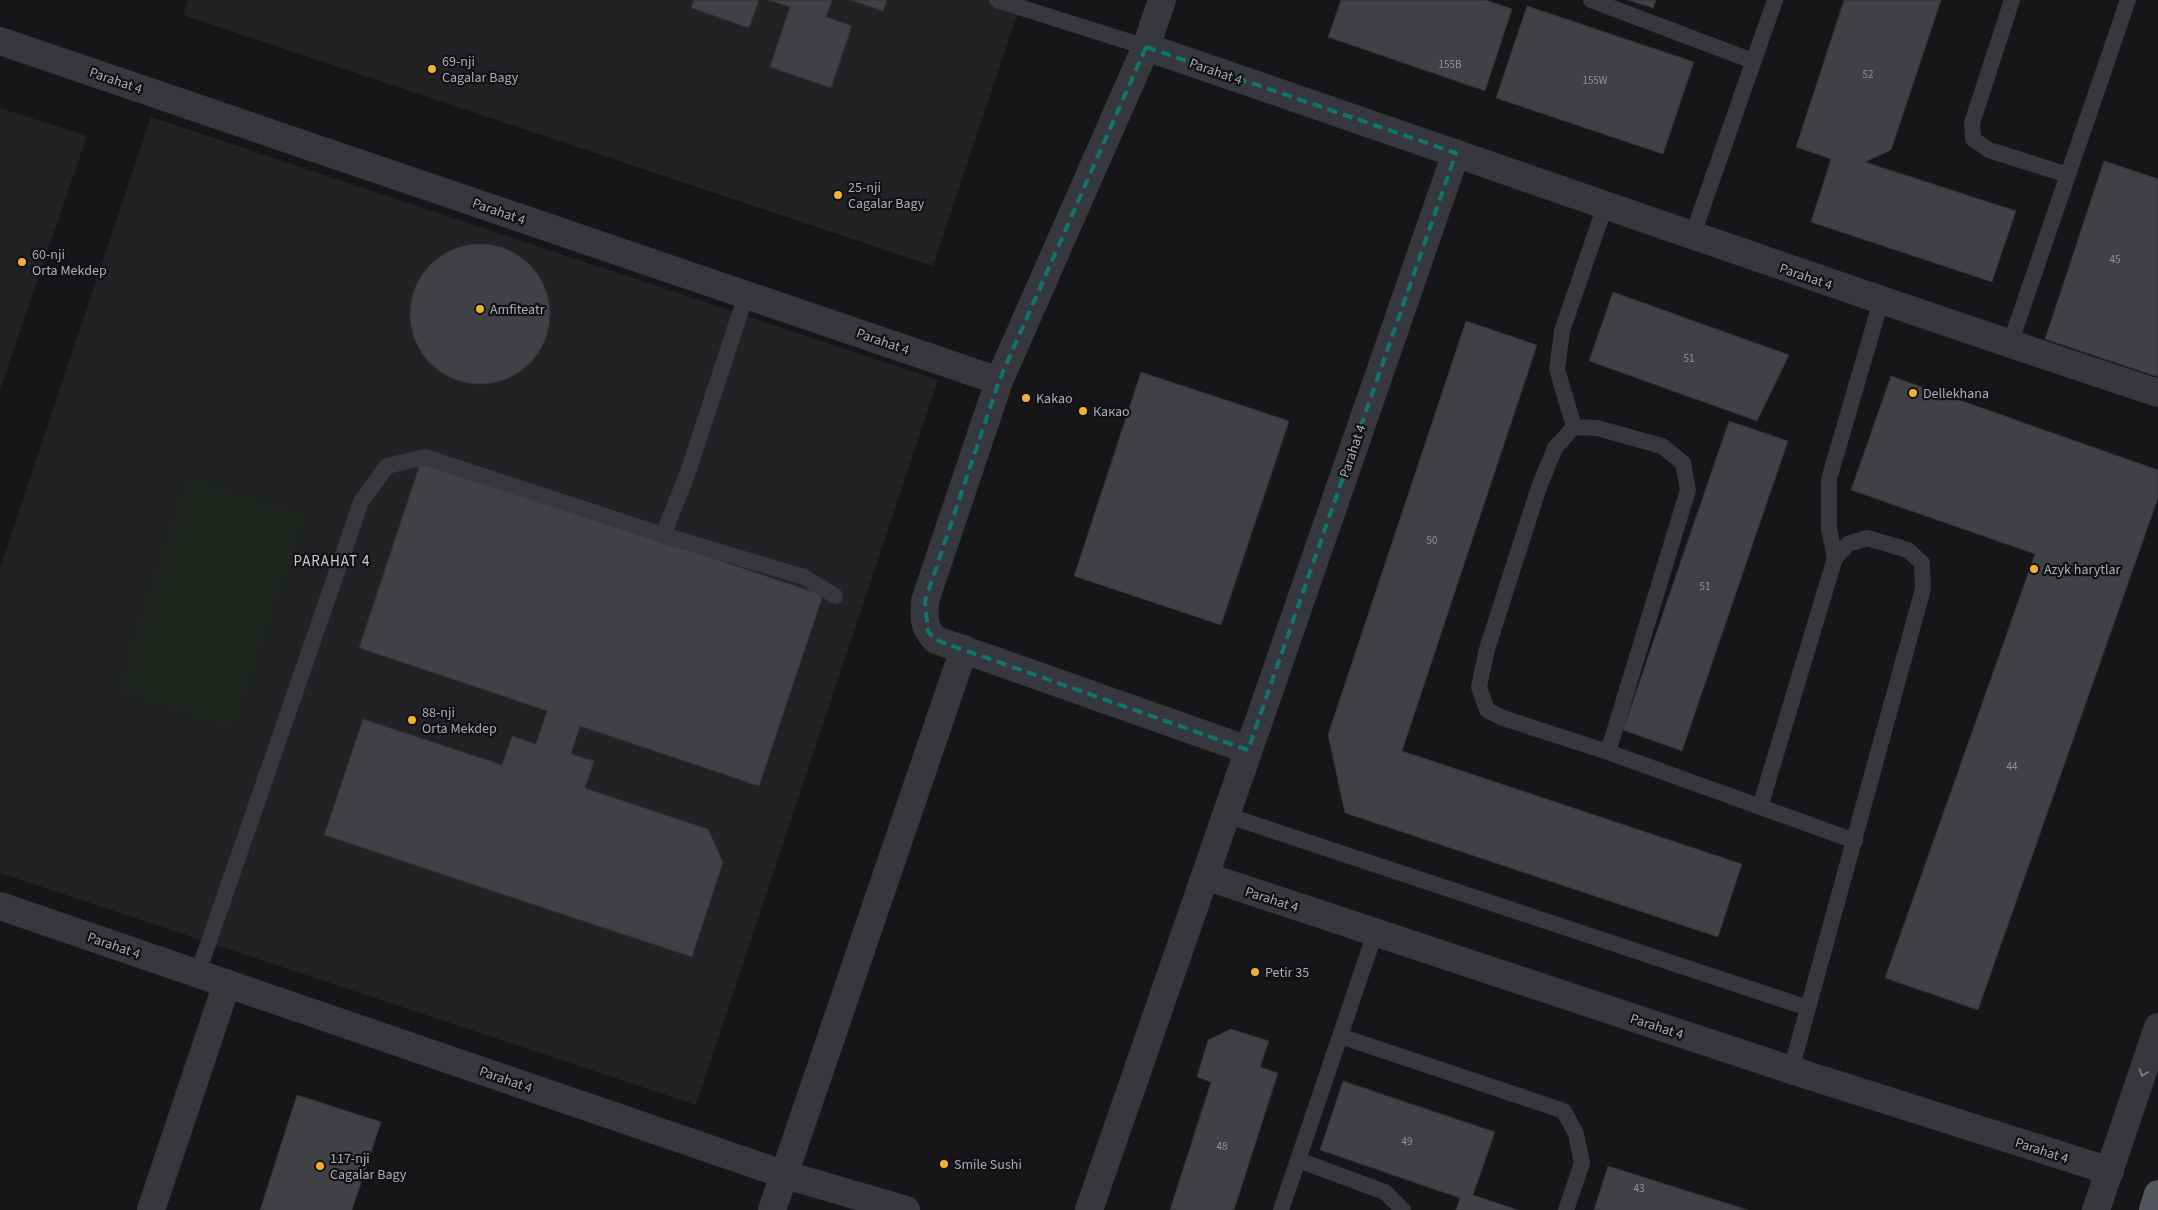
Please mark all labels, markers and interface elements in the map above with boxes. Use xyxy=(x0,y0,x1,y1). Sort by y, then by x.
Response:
place label: 69-nji Cagalar Bagy xyxy=(442,52,519,88)
street label: Parahat 4 xyxy=(1186,54,1245,90)
house number: 155B xyxy=(1439,57,1462,72)
street label: Parahat 4 xyxy=(86,63,145,99)
marker: 69-nji Cagalar Bagy xyxy=(426,63,438,75)
house number: 52 xyxy=(1863,67,1873,82)
house number: 155W xyxy=(1582,73,1608,88)
place label: 25-nji Cagalar Bagy xyxy=(848,178,925,214)
marker: 25-nji Cagalar Bagy xyxy=(832,189,844,201)
street label: Parahat 4 xyxy=(469,194,528,230)
place label: 60-nji Orta Mekdep xyxy=(32,245,107,281)
house number: 45 xyxy=(2110,252,2120,267)
marker: 60-nji Orta Mekdep xyxy=(16,256,28,268)
street label: Parahat 4 xyxy=(1776,259,1835,295)
place label: Amfiteatr xyxy=(490,300,545,320)
marker: Amfiteatr xyxy=(474,303,486,315)
street label: Parahat 4 xyxy=(853,324,912,360)
house number: 51 xyxy=(1684,351,1694,366)
place label: Dellekhana xyxy=(1923,384,1989,404)
marker: Dellekhana xyxy=(1907,387,1919,399)
place label: Kakao xyxy=(1036,389,1073,409)
marker: Kakao xyxy=(1020,392,1032,404)
place label: Какао xyxy=(1093,402,1130,422)
marker: Какао xyxy=(1077,405,1089,417)
street label: Parahat 4 xyxy=(1335,422,1371,481)
house number: 50 xyxy=(1427,533,1437,548)
district label: PARAHAT 4 xyxy=(293,551,371,572)
place label: Azyk harytlar xyxy=(2044,560,2121,580)
marker: Azyk harytlar xyxy=(2028,563,2040,575)
house number: 51 xyxy=(1700,579,1710,594)
place label: 88-nji Orta Mekdep xyxy=(422,703,497,739)
marker: 88-nji Orta Mekdep xyxy=(406,714,418,726)
house number: 44 xyxy=(2007,759,2018,774)
street label: Parahat 4 xyxy=(1242,882,1301,918)
street label: Parahat 4 xyxy=(84,928,143,964)
place label: Petir 35 xyxy=(1265,963,1309,983)
marker: Petir 35 xyxy=(1249,966,1261,978)
street label: Parahat 4 xyxy=(1627,1009,1686,1045)
street label: Parahat 4 xyxy=(476,1062,535,1098)
one-way arrow xyxy=(2138,1068,2148,1077)
street label: Parahat 4 xyxy=(2012,1133,2071,1169)
house number: 49 xyxy=(1402,1134,1412,1149)
house number: 48 xyxy=(1217,1139,1228,1154)
place label: 117-nji Cagalar Bagy xyxy=(330,1149,407,1185)
place label: Smile Sushi xyxy=(954,1155,1022,1175)
marker: Smile Sushi xyxy=(938,1158,950,1170)
marker: 117-nji Cagalar Bagy xyxy=(314,1160,326,1172)
house number: 43 xyxy=(1634,1181,1644,1196)

